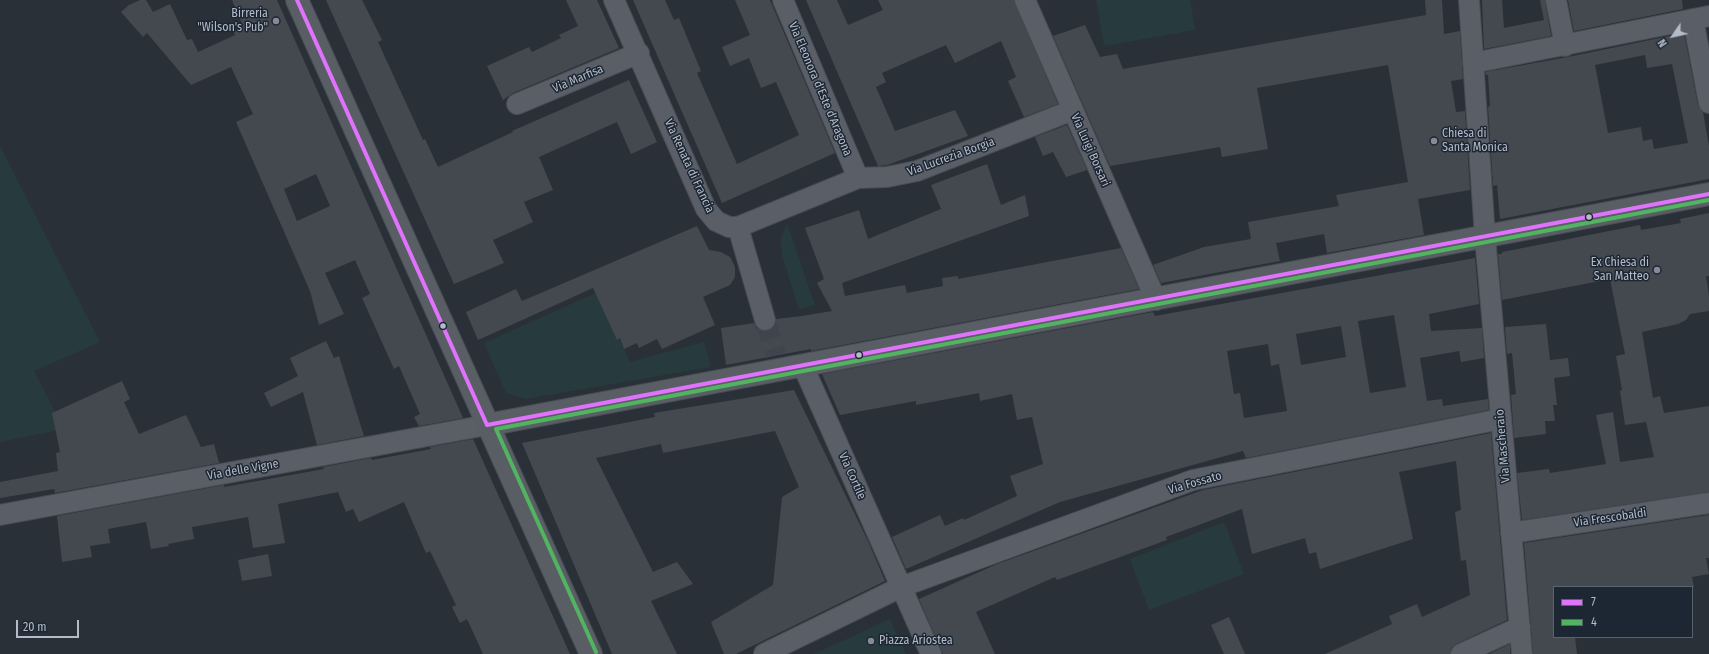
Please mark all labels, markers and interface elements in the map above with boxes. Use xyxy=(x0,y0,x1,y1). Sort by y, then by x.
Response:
place label: Birreria "Wilson's Pub" xyxy=(197,7,268,35)
marker: Birreria "Wilson's Pub" xyxy=(271,16,281,26)
north arrow xyxy=(1653,16,1693,56)
street label: Via Eleonora d'Este d'Aragona xyxy=(785,20,855,158)
text: N xyxy=(1655,37,1670,49)
street label: Via Marfisa xyxy=(551,62,605,96)
street label: Via Luigi Borsari xyxy=(1067,111,1113,189)
street label: Via Renata di Francia xyxy=(661,117,717,215)
place label: Chiesa di Santa Monica xyxy=(1442,127,1508,155)
street label: Via Lucrezia Borgia xyxy=(905,135,997,179)
marker: Chiesa di Santa Monica xyxy=(1429,136,1439,146)
unlabelled marker xyxy=(1584,212,1594,222)
place label: Ex Chiesa di San Matteo xyxy=(1591,256,1649,284)
marker: Ex Chiesa di San Matteo xyxy=(1652,265,1662,275)
unlabelled marker xyxy=(438,321,448,331)
unlabelled marker xyxy=(854,350,864,360)
street label: Via Mascheraio xyxy=(1493,409,1513,483)
street label: Via Cortile xyxy=(835,450,869,502)
street label: Via delle Vigne xyxy=(206,457,280,483)
street label: Via Fossato xyxy=(1167,469,1223,497)
street label: Via Frescobaldi xyxy=(1573,506,1647,530)
legend xyxy=(1553,586,1693,638)
text: 7 xyxy=(1591,595,1596,609)
scale bar xyxy=(18,612,81,638)
text: 4 xyxy=(1591,615,1597,629)
text: 20 m xyxy=(23,620,47,634)
place label: Piazza Ariostea xyxy=(879,634,953,648)
marker: Piazza Ariostea xyxy=(866,636,876,646)

